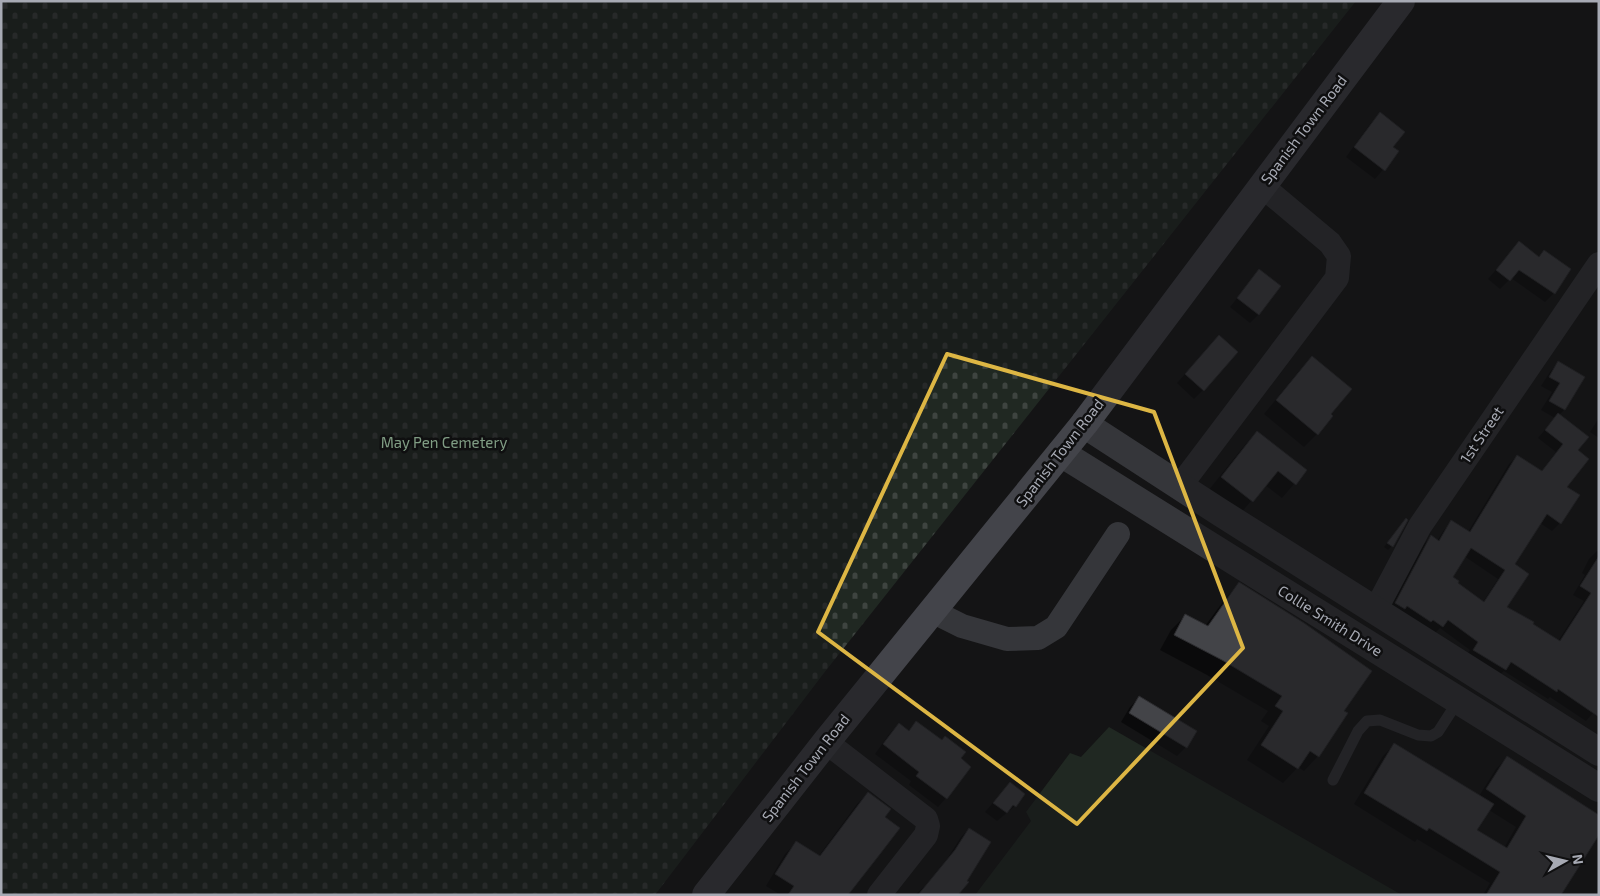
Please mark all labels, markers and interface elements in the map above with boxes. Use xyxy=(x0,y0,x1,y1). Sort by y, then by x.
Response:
street label: Spanish Town Road xyxy=(1256,71,1350,187)
street label: Spanish Town Road xyxy=(1012,395,1107,510)
street label: 1st Street xyxy=(1456,403,1507,466)
park label: May Pen Cemetery xyxy=(381,433,507,451)
street label: Collie Smith Drive xyxy=(1275,581,1386,660)
street label: Spanish Town Road xyxy=(758,710,853,825)
north arrow xyxy=(1540,836,1590,886)
text: N xyxy=(1569,853,1587,865)

